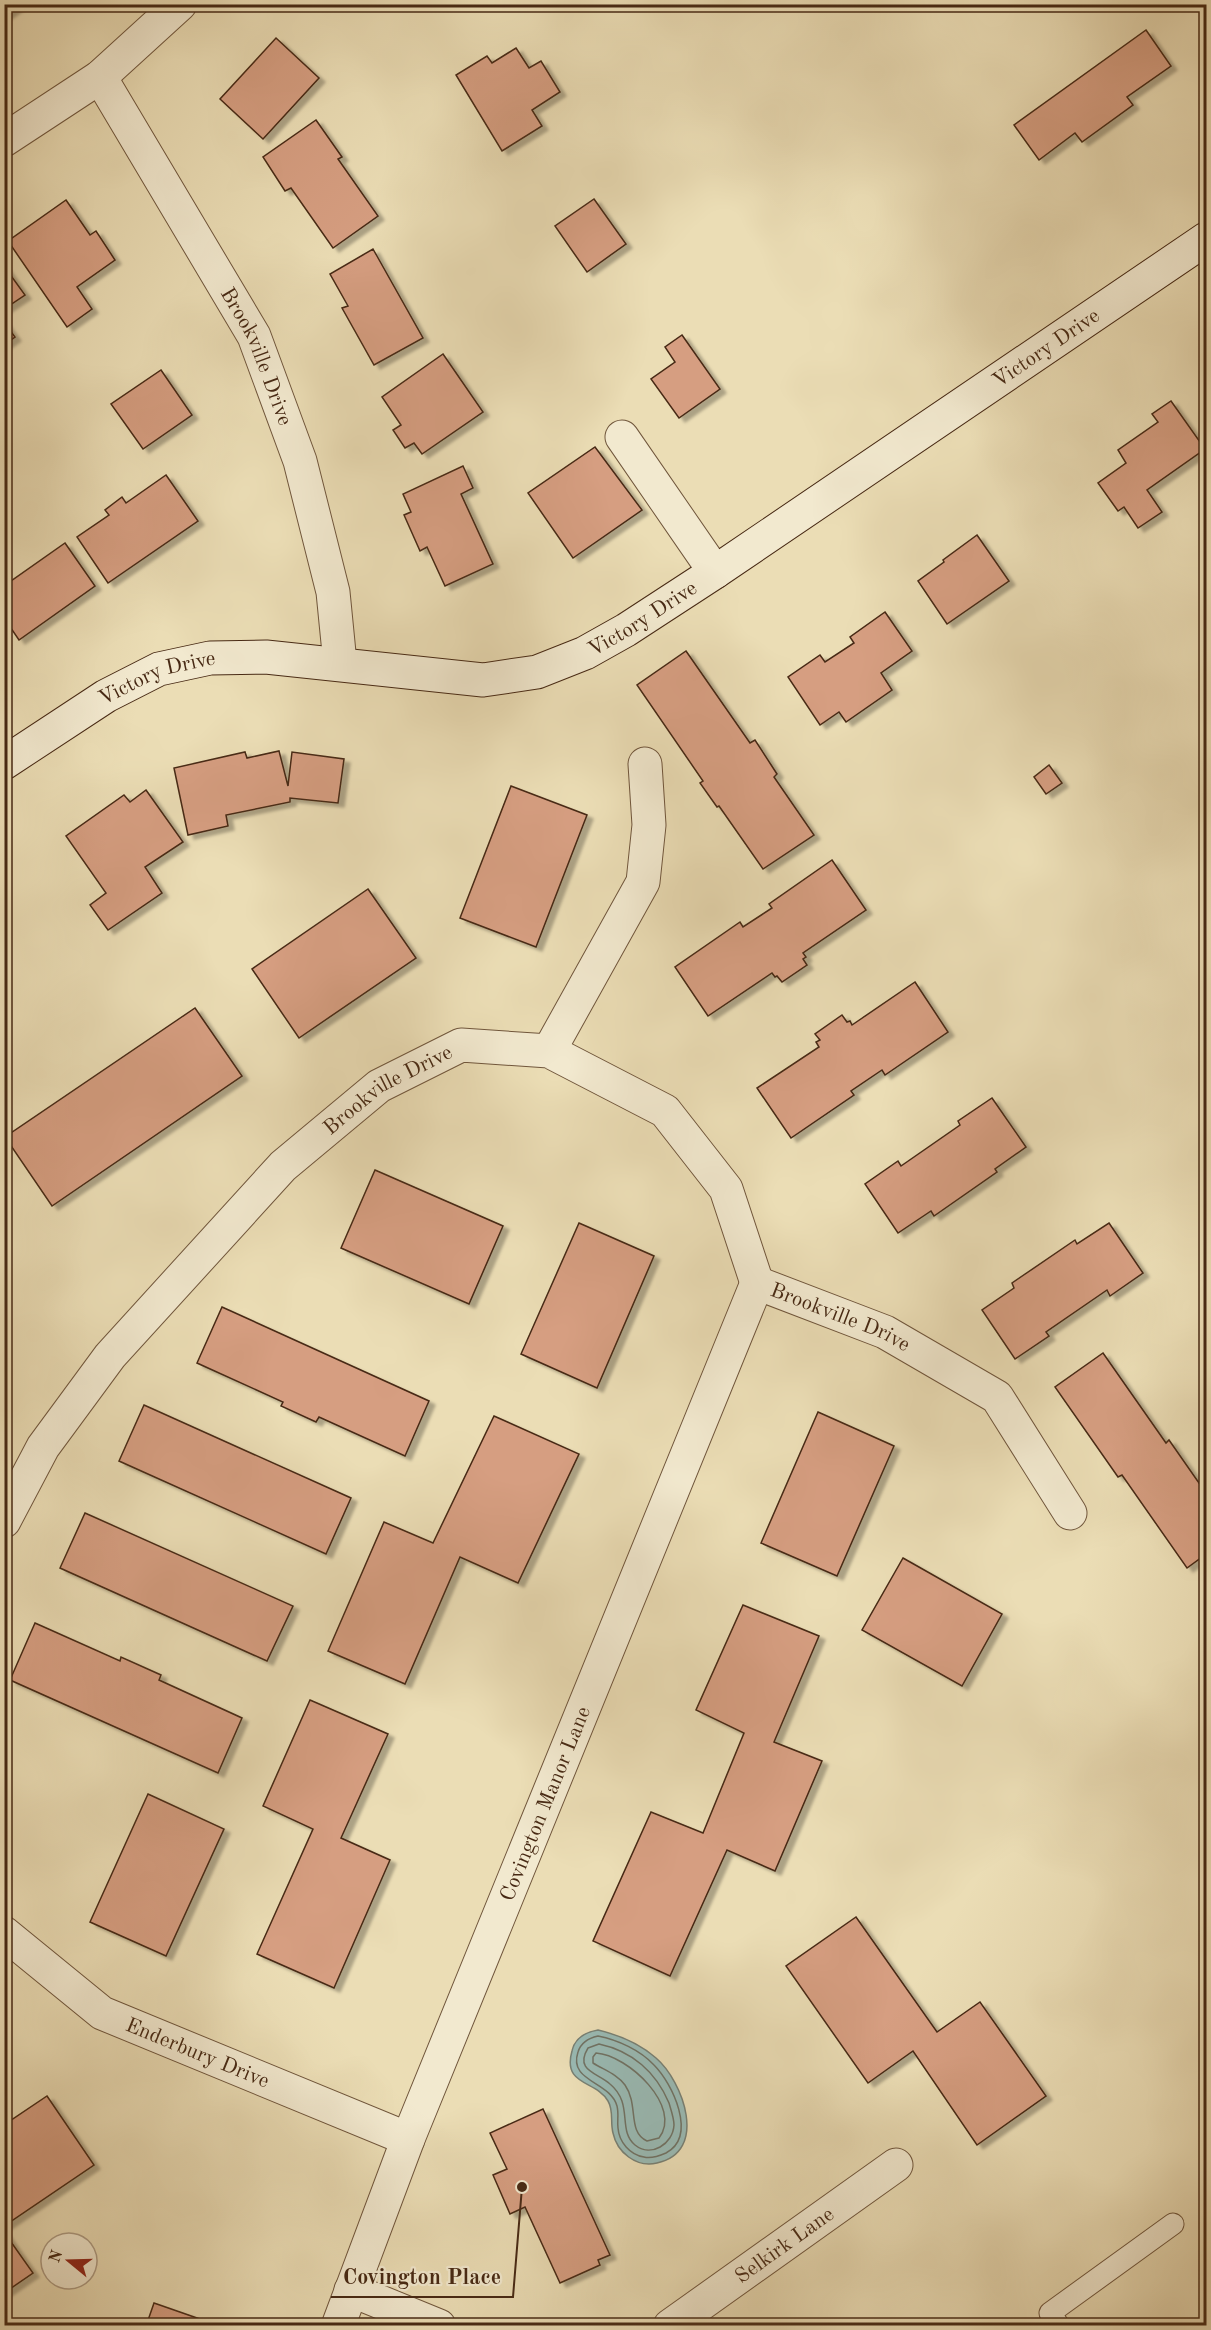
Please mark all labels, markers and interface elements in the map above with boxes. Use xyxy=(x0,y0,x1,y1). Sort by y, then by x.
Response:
street label: Brookville Drive xyxy=(216,284,295,429)
street label: Victory Drive xyxy=(989,305,1104,392)
street label: Victory Drive xyxy=(585,578,701,661)
street label: Victory Drive xyxy=(96,649,216,710)
street label: Brookville Drive xyxy=(320,1042,456,1139)
street label: Brookville Drive xyxy=(767,1280,913,1356)
street label: Covington Manor Lane xyxy=(497,1704,595,1904)
street label: Enderbury Drive xyxy=(122,2015,272,2093)
street label: Selkirk Lane xyxy=(732,2204,838,2288)
north arrow xyxy=(39,2231,99,2291)
text: N xyxy=(47,2248,67,2265)
callout: Covington Place xyxy=(331,2257,513,2297)
text: Covington Place xyxy=(343,2267,501,2289)

